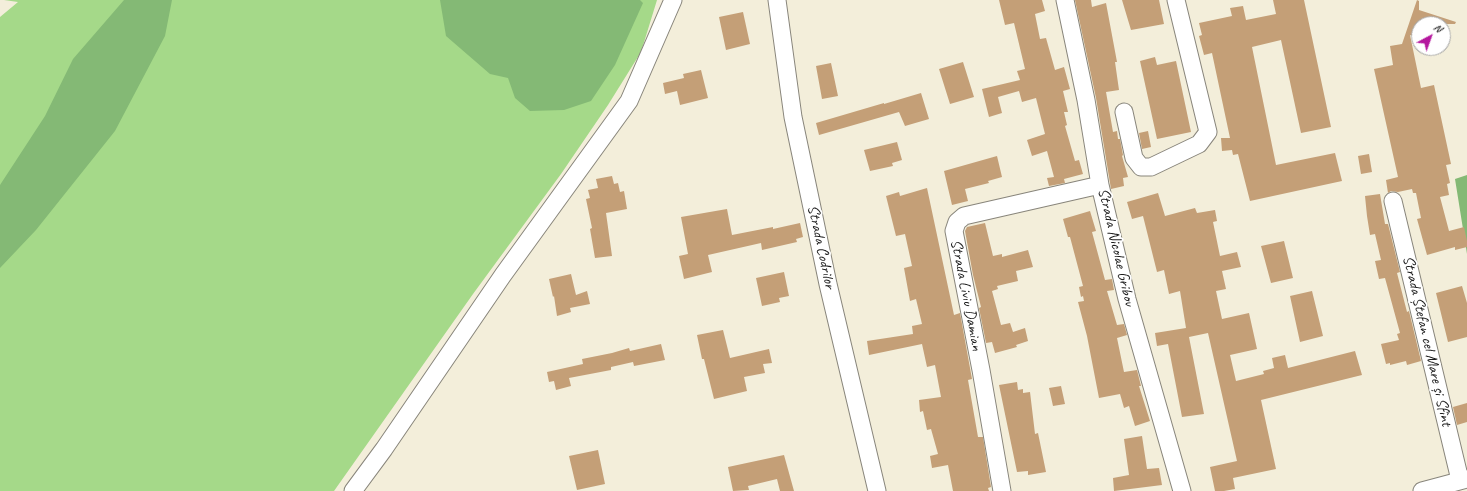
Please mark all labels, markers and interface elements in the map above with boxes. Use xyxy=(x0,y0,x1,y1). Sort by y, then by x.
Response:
north arrow xyxy=(1411,16,1451,56)
text: N xyxy=(1431,20,1445,35)
street label: Strada Nicolae Gribov xyxy=(1093,186,1139,308)
street label: Strada Codrilor xyxy=(803,203,839,291)
street label: Strada Liviu Damian xyxy=(946,238,986,352)
street label: Strada Ștefan cel Mare și Sfînt xyxy=(1398,254,1456,428)

